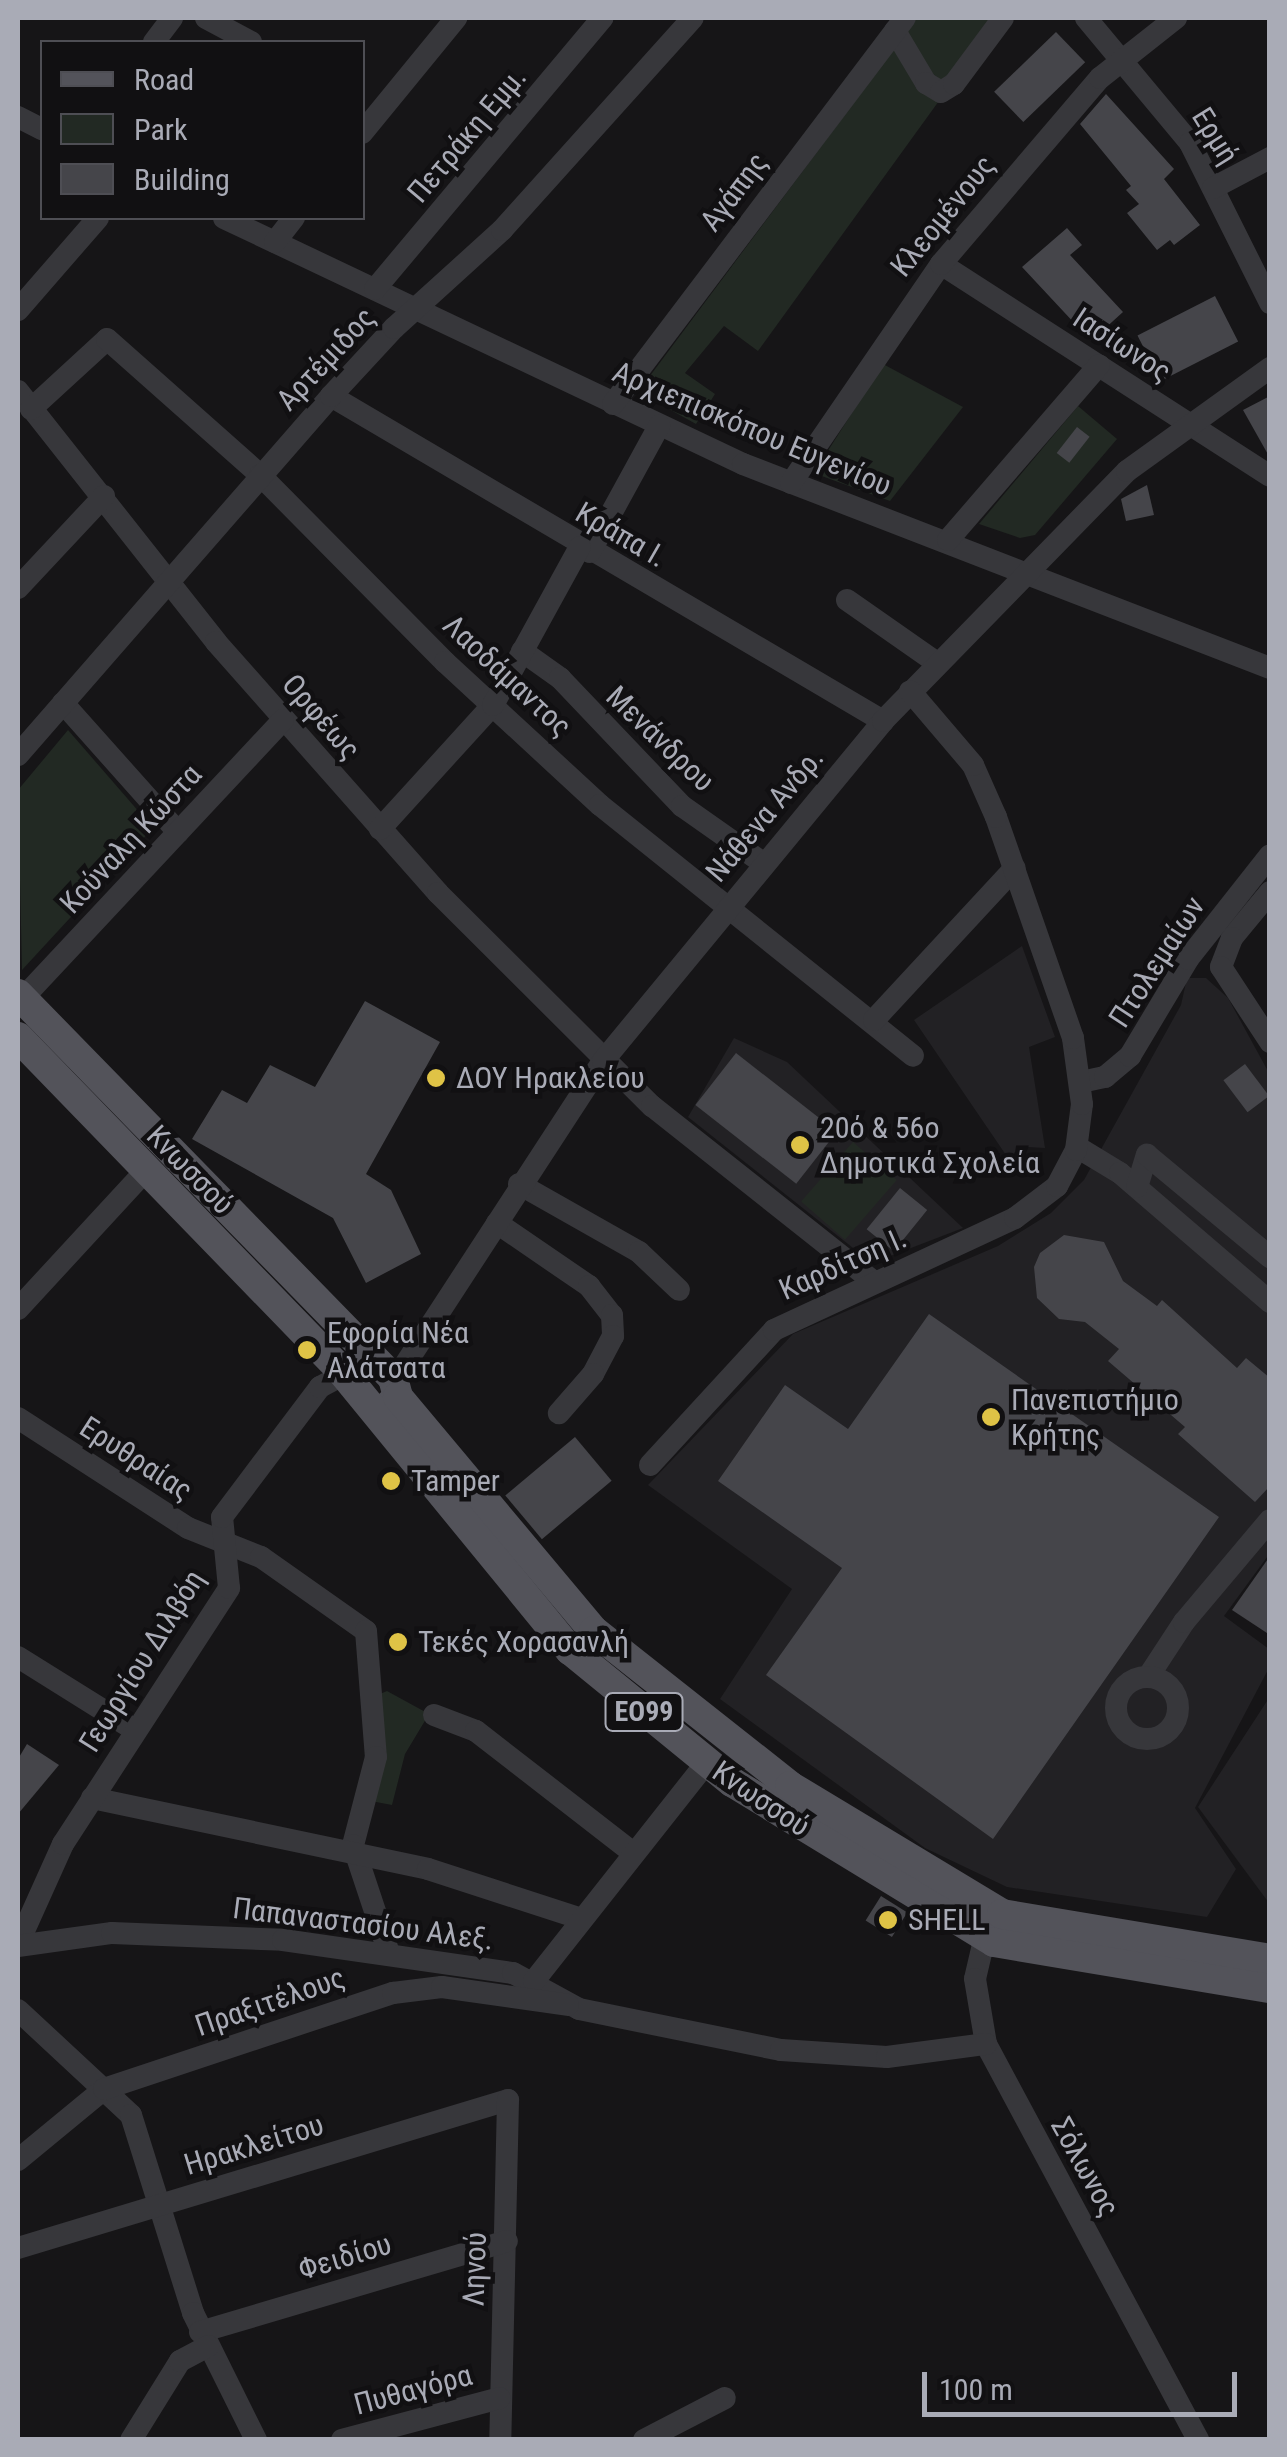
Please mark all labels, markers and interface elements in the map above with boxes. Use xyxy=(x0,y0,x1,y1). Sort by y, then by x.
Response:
legend xyxy=(40,40,365,220)
street label: Πετράκη Εμμ. xyxy=(400,60,534,210)
text: Road xyxy=(134,62,194,97)
street label: Ερμή xyxy=(1184,101,1246,171)
text: Park xyxy=(134,112,188,147)
street label: Αγάπης xyxy=(693,146,775,238)
street label: Κλεομένους xyxy=(883,148,1003,284)
text: Building xyxy=(134,162,230,197)
street label: Αρτέμιδος xyxy=(269,300,383,418)
street label: Ιασίωνος xyxy=(1066,300,1178,390)
street label: Αρχιεπισκόπου Ευγενίου xyxy=(607,354,897,504)
street label: Κράπα Ι. xyxy=(569,495,673,575)
street label: Λαοδάμαντος xyxy=(435,607,579,745)
street label: Ορφέως xyxy=(274,667,368,767)
street label: Μενάνδρου xyxy=(598,679,722,799)
street label: Νάθενα Ανδρ. xyxy=(699,741,831,889)
street label: Κούναλη Κώστα xyxy=(53,757,209,921)
street label: Πτολεμαίων xyxy=(1101,890,1213,1034)
place label: ΔΟΥ Ηρακλείου xyxy=(456,1060,645,1096)
marker: ΔΟΥ Ηρακλείου xyxy=(425,1067,447,1089)
place label: 20ό & 56ο Δημοτικά Σχολεία xyxy=(820,1110,1040,1180)
street label: Κνωσσού xyxy=(139,1118,241,1222)
marker: 20ό & 56ο Δημοτικά Σχολεία xyxy=(789,1134,811,1156)
street label: Καρδίτση Ι. xyxy=(774,1220,912,1308)
place label: Εφορία Νέα Αλάτσατα xyxy=(327,1315,469,1386)
marker: Εφορία Νέα Αλάτσατα xyxy=(296,1339,318,1361)
place label: Πανεπιστήμιο Κρήτης xyxy=(1011,1382,1179,1452)
marker: Πανεπιστήμιο Κρήτης xyxy=(980,1406,1002,1428)
street label: Ερυθραίας xyxy=(73,1409,199,1509)
place label: Tamper xyxy=(411,1463,500,1499)
marker: Tamper xyxy=(380,1470,402,1492)
street label: Γεωργίου Διλβόη xyxy=(72,1563,212,1759)
place label: Τεκές Χορασανλή xyxy=(418,1624,629,1660)
marker: Τεκές Χορασανλή xyxy=(387,1631,409,1653)
road number: ΕΟ99 xyxy=(604,1689,684,1735)
street label: Κνωσσού xyxy=(706,1753,816,1845)
street label: Παπαναστασίου Αλεξ. xyxy=(231,1890,495,1958)
place label: SHELL xyxy=(908,1902,986,1938)
marker: SHELL xyxy=(877,1909,899,1931)
street label: Πραξιτέλους xyxy=(191,1960,349,2044)
street label: Ηρακλείτου xyxy=(180,2107,328,2183)
street label: Σόλωνος xyxy=(1043,2111,1127,2223)
street label: Φειδίου xyxy=(294,2226,396,2288)
street label: Ληνού xyxy=(456,2231,494,2307)
scale bar xyxy=(927,2352,1242,2414)
street label: Πυθαγόρα xyxy=(350,2357,476,2423)
text: 100 m xyxy=(939,2372,1013,2407)

